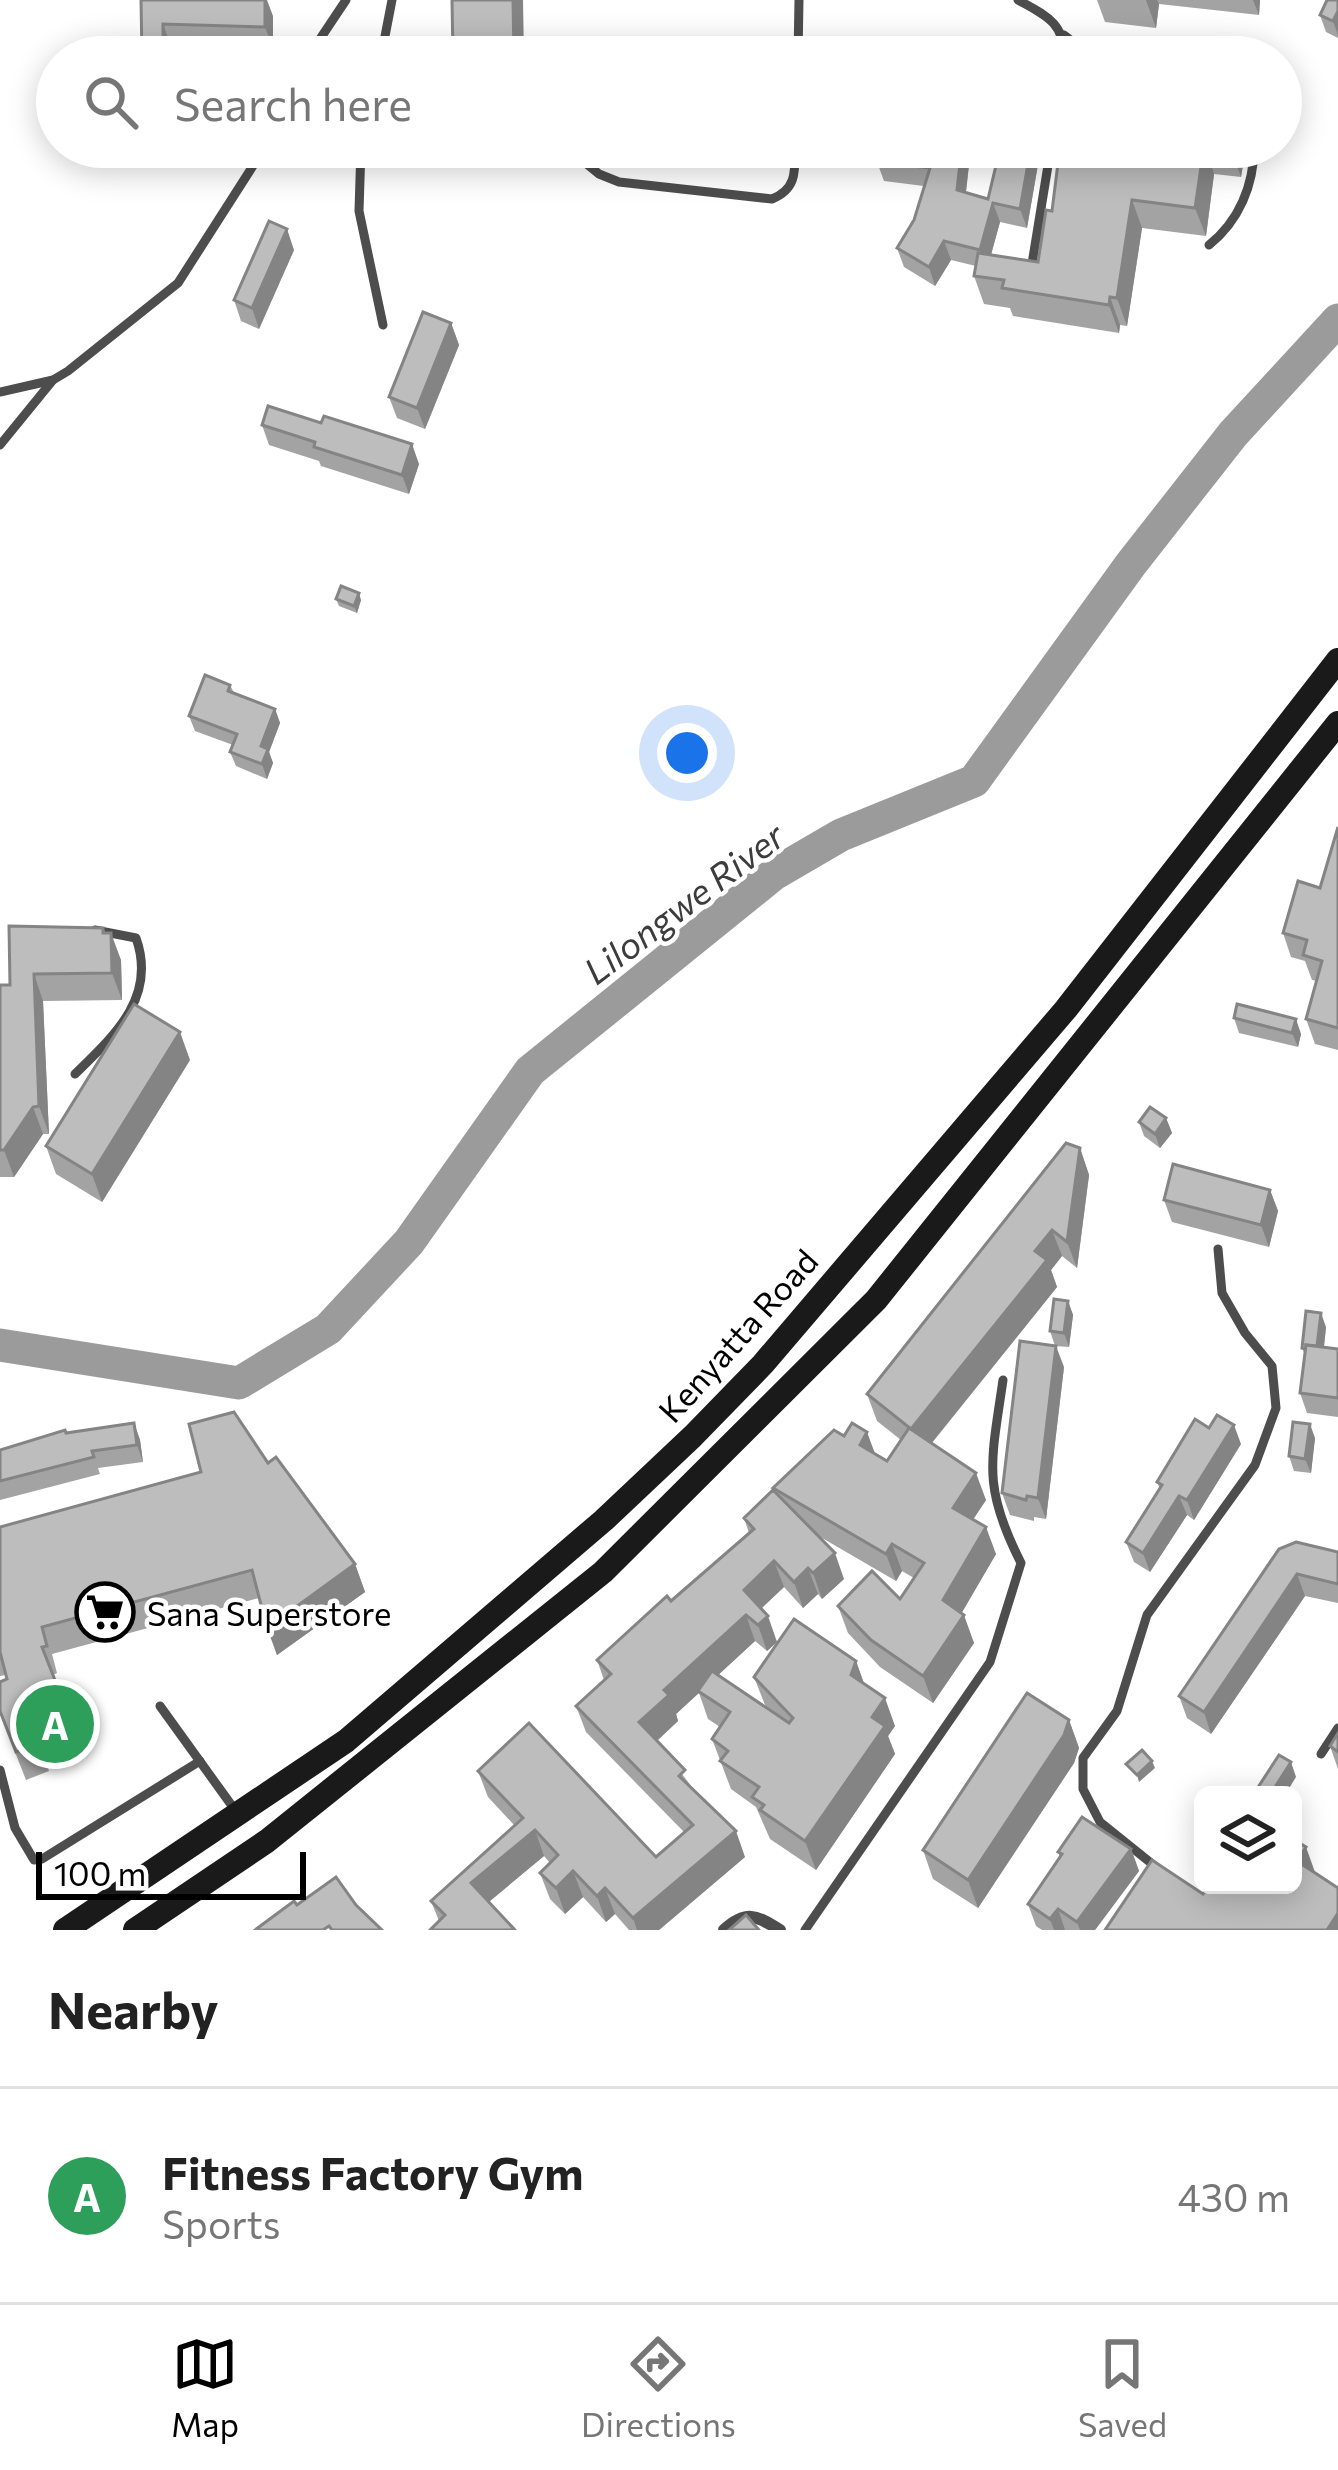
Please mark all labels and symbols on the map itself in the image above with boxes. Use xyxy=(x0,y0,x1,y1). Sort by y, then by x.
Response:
your location xyxy=(657,723,717,783)
water label: Lilongwe River xyxy=(574,811,793,992)
street label: Kenyatta Road xyxy=(649,1240,825,1430)
supermarket icon: Sana Superstore xyxy=(74,1581,136,1643)
place label: Sana Superstore xyxy=(147,1592,391,1633)
pin: A xyxy=(16,1679,94,1769)
scale bar xyxy=(36,1846,306,1899)

